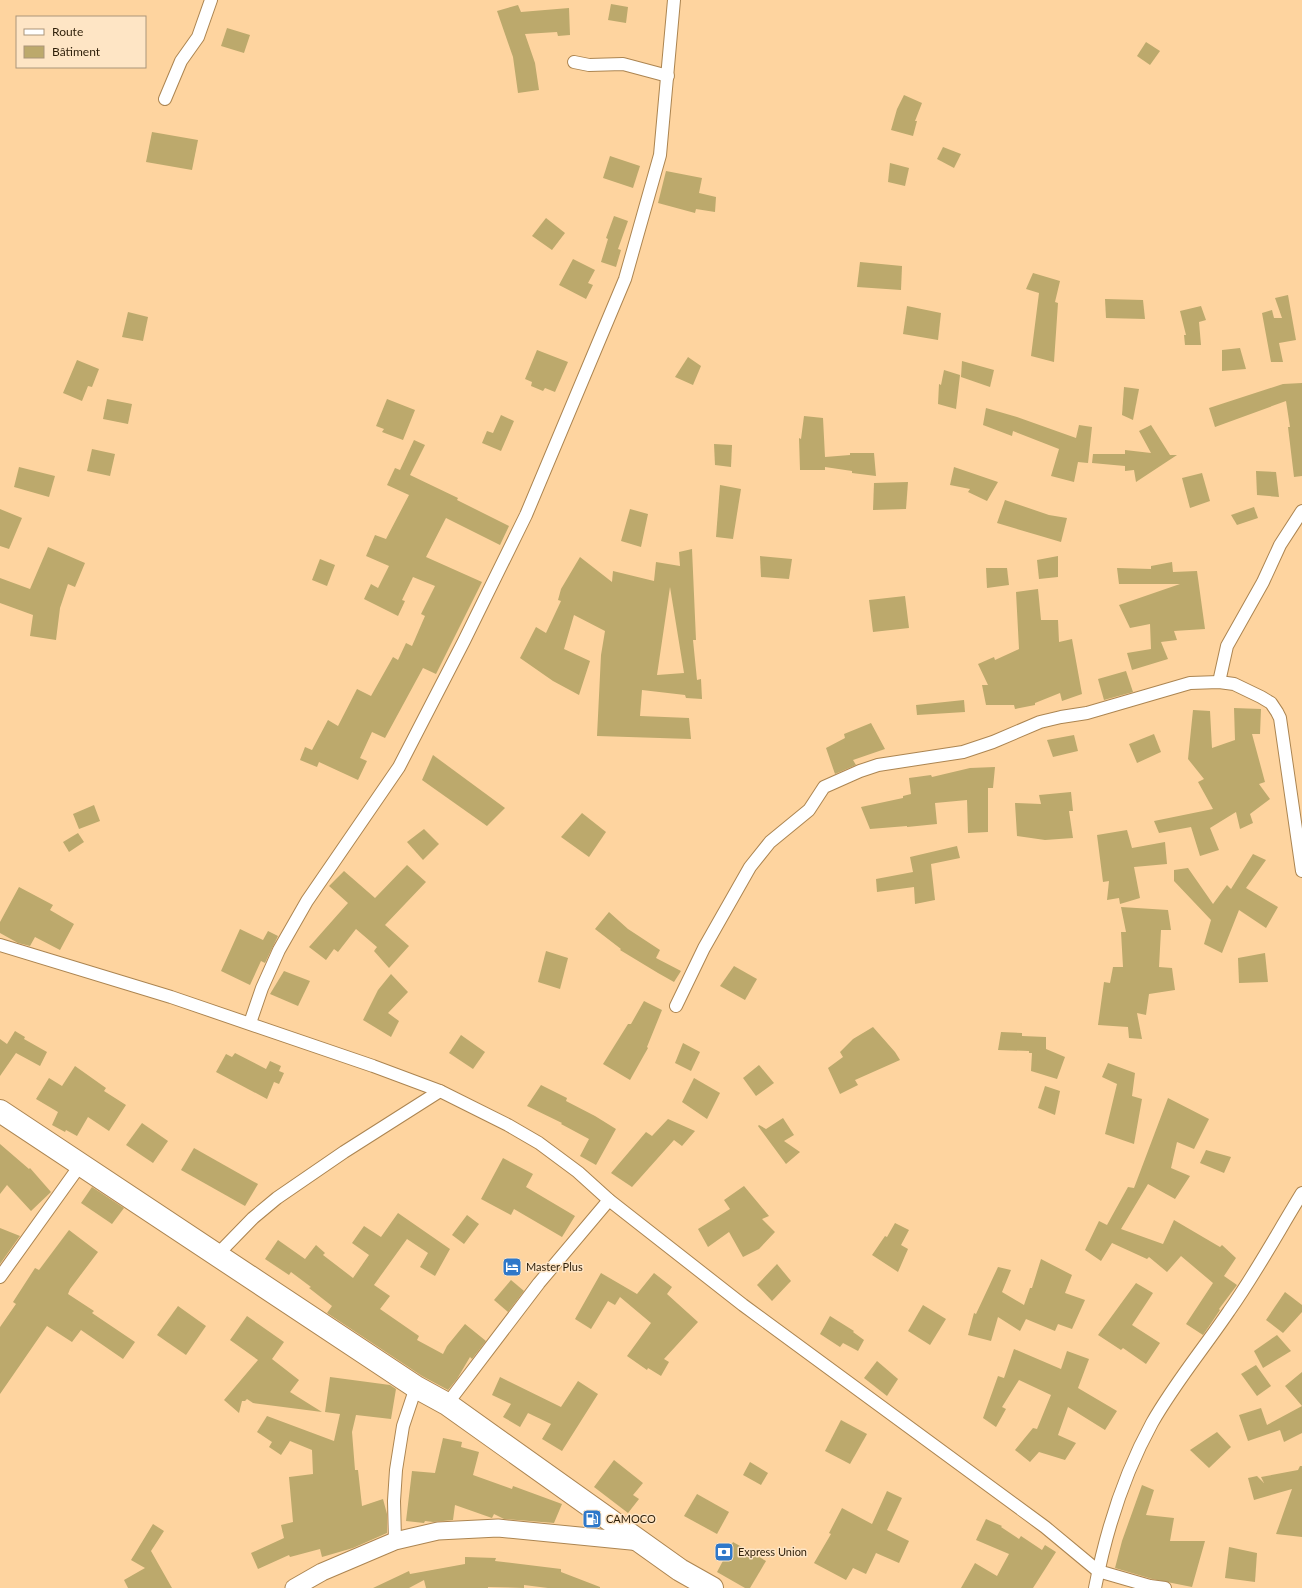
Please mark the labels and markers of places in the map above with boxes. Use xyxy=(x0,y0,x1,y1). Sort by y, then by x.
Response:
hotel icon: Master Plus xyxy=(501,1256,523,1278)
place label: Master Plus xyxy=(526,1260,583,1273)
fuel station icon: CAMOCO xyxy=(581,1508,603,1530)
place label: CAMOCO xyxy=(606,1512,656,1525)
bank icon: Express Union xyxy=(713,1541,735,1563)
place label: Express Union xyxy=(738,1545,807,1558)

